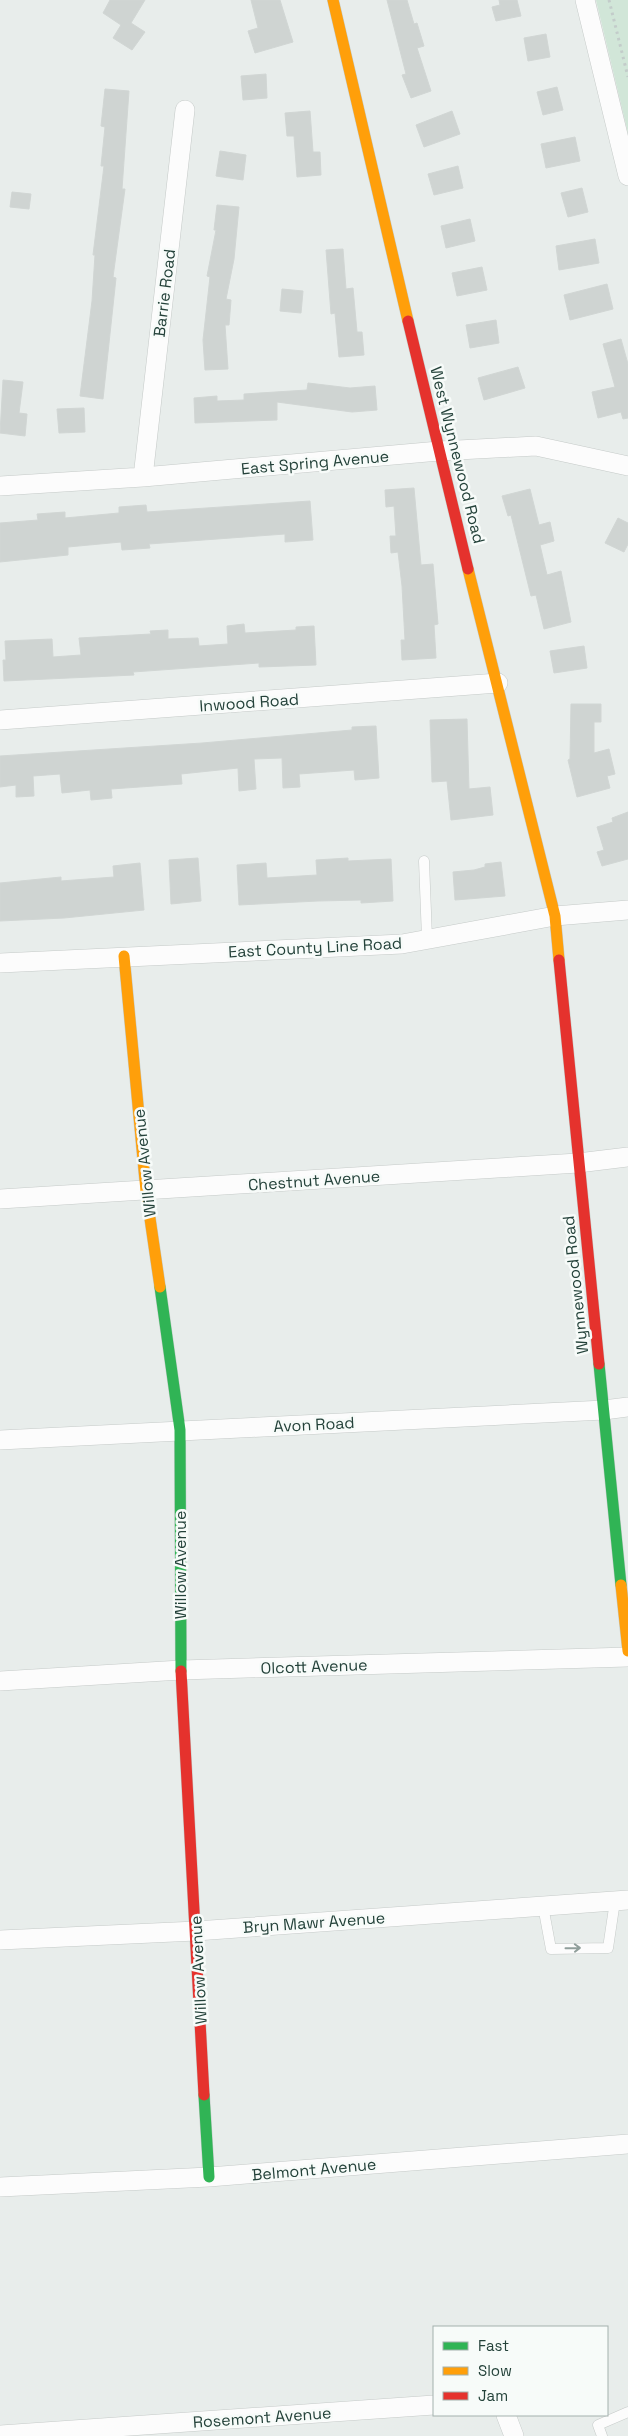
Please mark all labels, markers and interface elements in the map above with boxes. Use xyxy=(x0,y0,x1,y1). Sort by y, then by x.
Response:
street label: Barrie Road xyxy=(149,248,180,338)
street label: West Wynnewood Road xyxy=(425,364,490,546)
street label: East Spring Avenue xyxy=(240,446,390,479)
street label: Inwood Road xyxy=(199,689,300,716)
street label: East County Line Road xyxy=(228,932,402,963)
street label: Willow Avenue xyxy=(128,1108,161,1218)
street label: Chestnut Avenue xyxy=(247,1165,381,1196)
street label: Wynnewood Road xyxy=(558,1215,593,1355)
street label: Avon Road xyxy=(273,1412,355,1437)
street label: Willow Avenue xyxy=(170,1511,191,1619)
street label: Olcott Avenue xyxy=(260,1654,368,1679)
street label: Bryn Mawr Avenue xyxy=(242,1907,386,1938)
street label: Willow Avenue xyxy=(185,1915,212,2025)
one-way arrow xyxy=(565,1944,581,1953)
street label: Belmont Avenue xyxy=(251,2154,377,2185)
legend xyxy=(433,2326,608,2416)
text: Fast xyxy=(478,2336,509,2355)
text: Slow xyxy=(478,2361,512,2380)
text: Jam xyxy=(478,2386,508,2405)
street label: Rosemont Avenue xyxy=(192,2402,332,2433)

